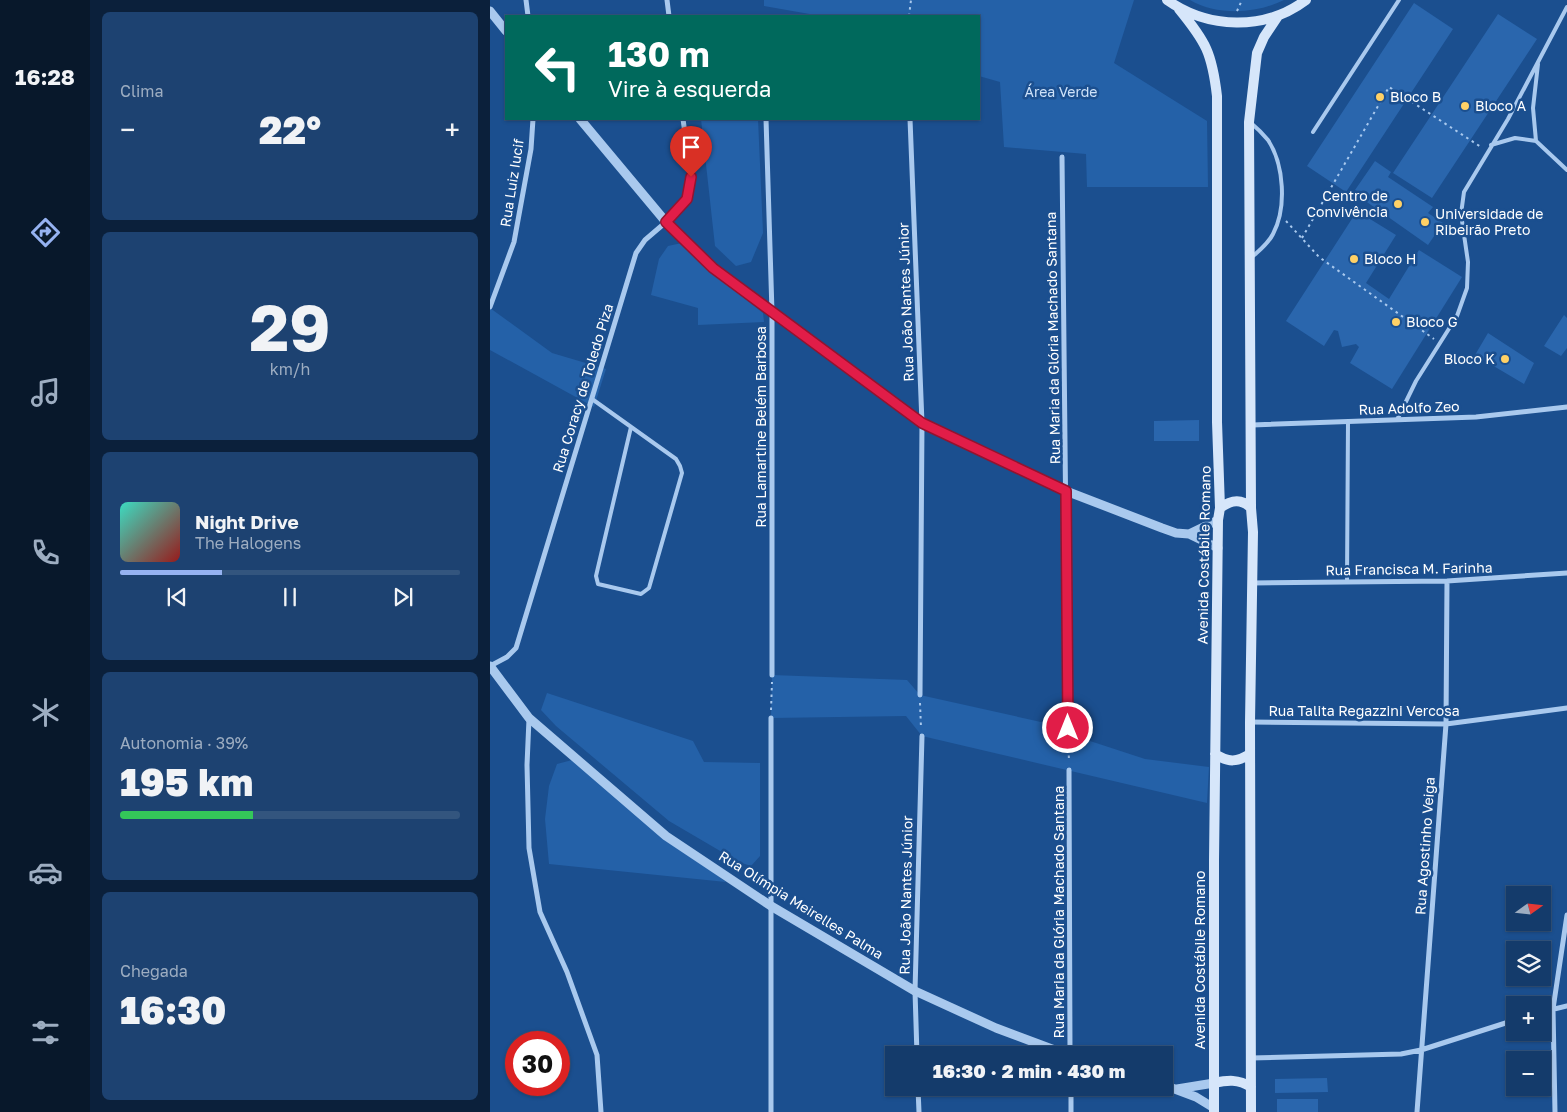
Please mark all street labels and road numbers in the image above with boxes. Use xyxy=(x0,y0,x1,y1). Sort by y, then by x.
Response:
street label: Rua Luiz Iucif xyxy=(496,138,527,228)
street label: Rua Maria da Glória Machado Santana xyxy=(1042,211,1063,465)
street label: Rua João Nantes Júnior xyxy=(894,222,917,382)
street label: Rua Coracy de Toledo Piza xyxy=(549,301,616,474)
street label: Rua Lamartine Belém Barbosa xyxy=(752,326,769,528)
street label: Rua Adolfo Zeo xyxy=(1358,397,1460,418)
street label: Avenida Costábile Romano xyxy=(1193,465,1214,645)
street label: Rua Francisca M. Farinha xyxy=(1325,559,1493,578)
street label: Rua Talita Regazzini Vercosa xyxy=(1268,702,1460,719)
street label: Rua Agostinho Veiga xyxy=(1411,776,1438,915)
street label: Rua Maria da Glória Machado Santana xyxy=(1050,786,1067,1038)
street label: Rua João Nantes Júnior xyxy=(896,815,915,975)
street label: Rua Olímpia Meirelles Palma xyxy=(716,847,887,962)
street label: Avenida Costábile Romano xyxy=(1191,871,1208,1049)

